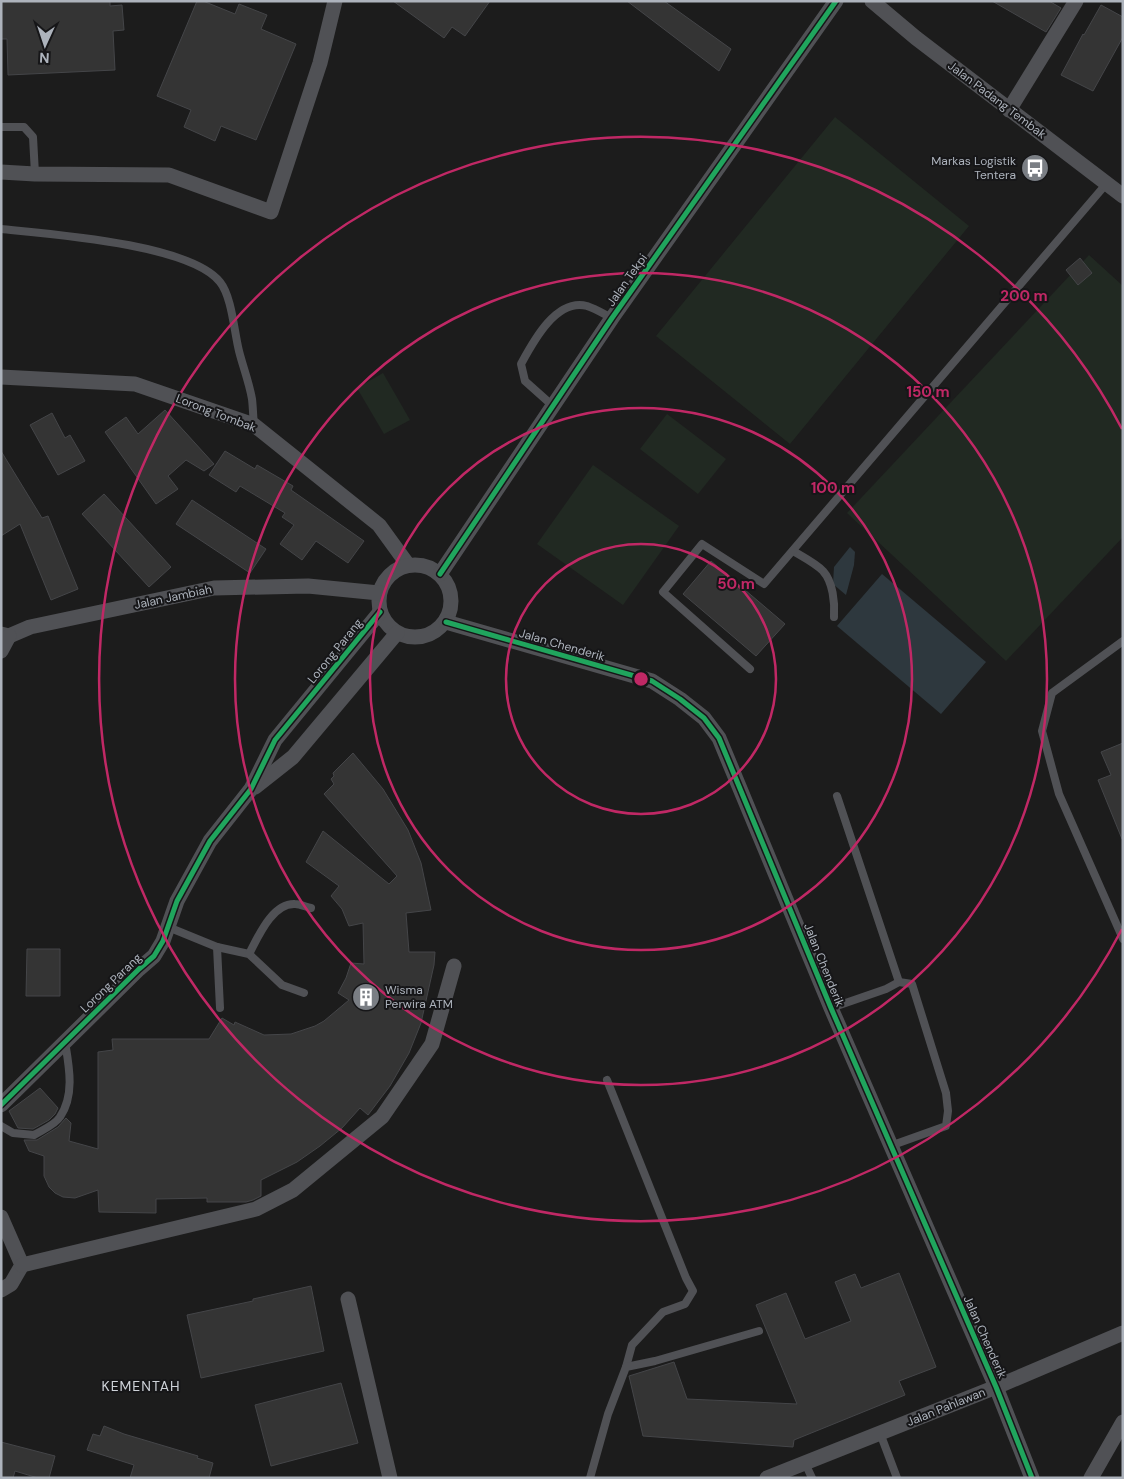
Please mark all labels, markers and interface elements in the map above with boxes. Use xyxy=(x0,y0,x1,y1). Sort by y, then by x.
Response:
north arrow xyxy=(20,20,70,70)
text: N xyxy=(39,49,50,67)
street label: Jalan Padang Tembak xyxy=(945,58,1049,142)
place label: Markas Logistik Tentera xyxy=(931,153,1016,183)
bus stop icon: Markas Logistik Tentera xyxy=(1020,153,1050,183)
street label: Jalan Tekpi xyxy=(603,250,651,309)
text: 200 m xyxy=(1000,286,1048,306)
text: 150 m xyxy=(907,382,950,402)
street label: Lorong Tombak xyxy=(174,390,258,436)
text: 100 m xyxy=(811,478,855,498)
text: 50 m xyxy=(717,574,755,594)
street label: Jalan Jambiah xyxy=(133,581,213,613)
street label: Lorong Parang xyxy=(304,615,366,687)
street label: Jalan Chenderik xyxy=(517,625,607,665)
centre of rings xyxy=(632,670,650,688)
street label: Jalan Chenderik xyxy=(800,921,848,1009)
street label: Lorong Parang xyxy=(77,950,145,1016)
building icon: Wisma Perwira ATM xyxy=(351,982,381,1012)
place label: Wisma Perwira ATM xyxy=(385,982,453,1012)
street label: Jalan Chenderik xyxy=(960,1293,1010,1381)
district label: KEMENTAH xyxy=(101,1377,181,1395)
street label: Jalan Pahlawan xyxy=(904,1384,988,1430)

